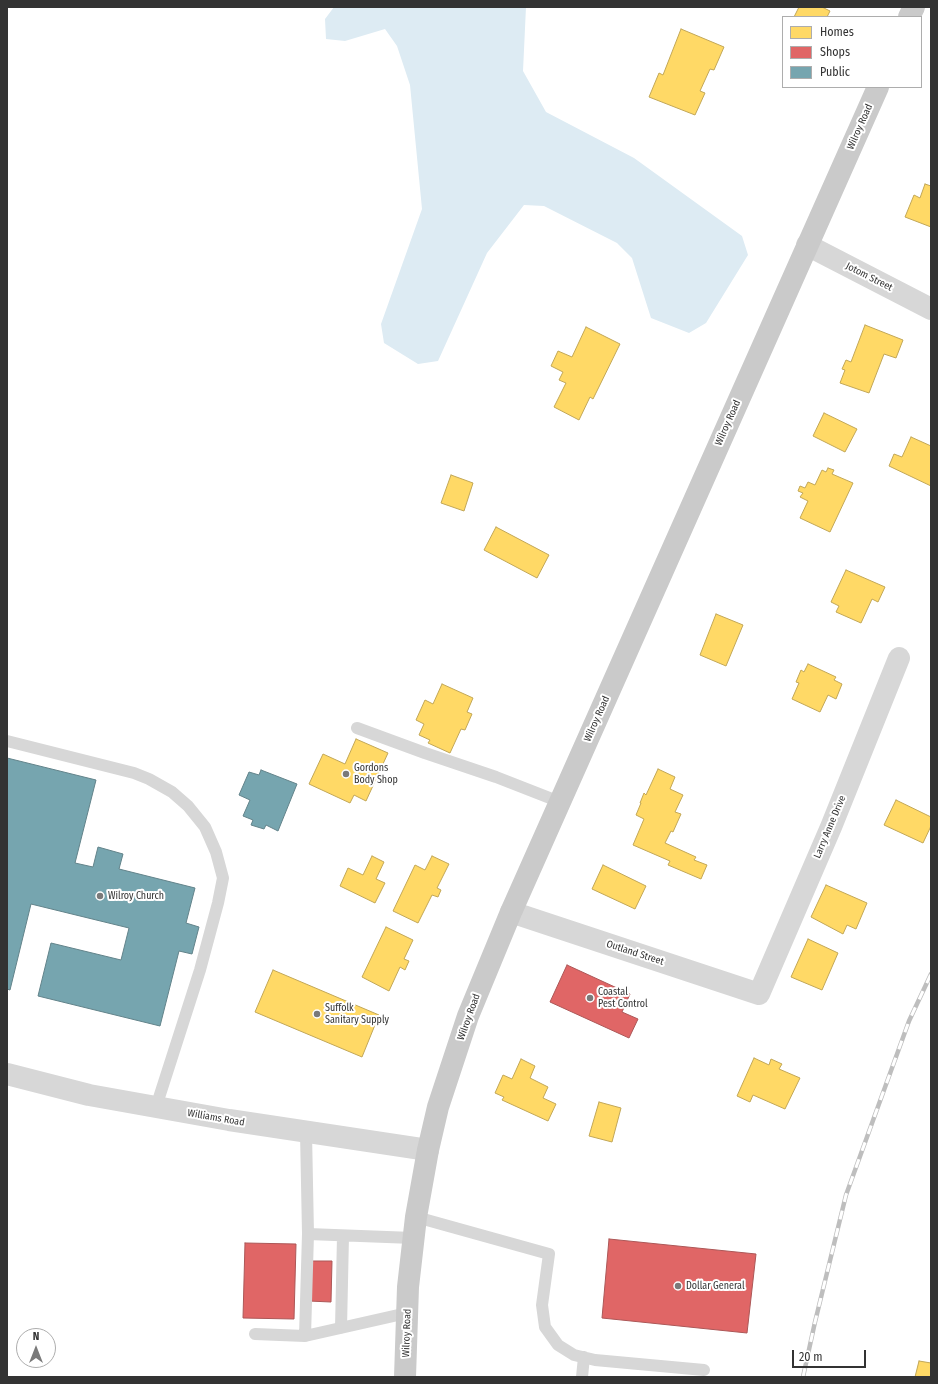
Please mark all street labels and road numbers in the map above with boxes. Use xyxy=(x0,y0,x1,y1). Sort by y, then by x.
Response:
street label: Wilroy Road xyxy=(845,102,875,152)
street label: Jotom Street xyxy=(844,260,894,294)
street label: Wilroy Road xyxy=(713,398,743,448)
street label: Wilroy Road xyxy=(582,694,612,744)
street label: Larry Anne Drive xyxy=(811,794,849,860)
street label: Outland Street xyxy=(605,938,665,968)
street label: Wilroy Road xyxy=(455,992,483,1042)
street label: Williams Road xyxy=(187,1107,245,1129)
street label: Wilroy Road xyxy=(400,1308,414,1358)

